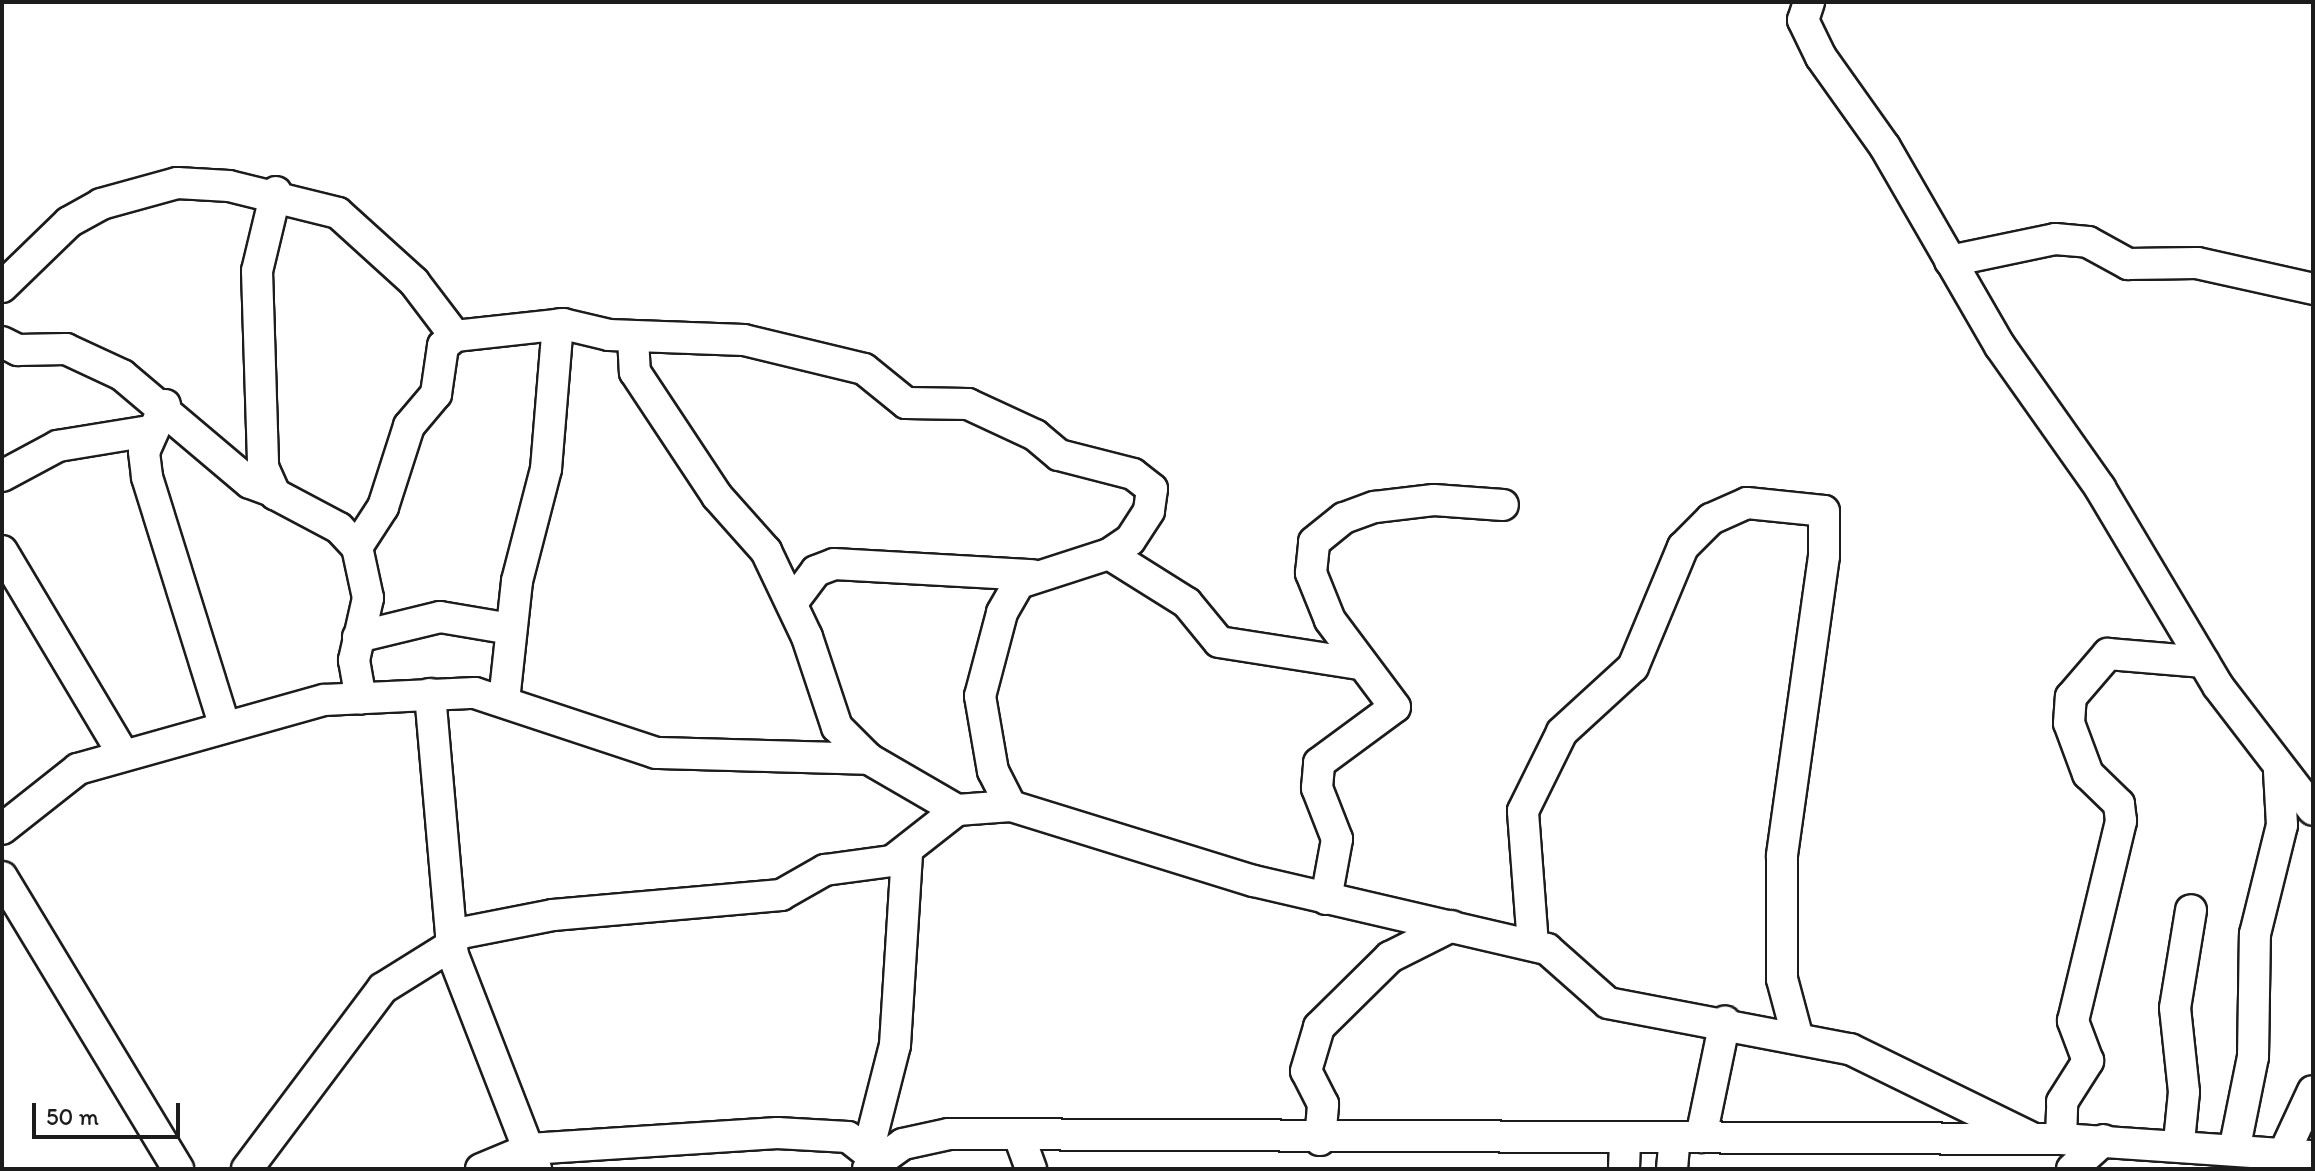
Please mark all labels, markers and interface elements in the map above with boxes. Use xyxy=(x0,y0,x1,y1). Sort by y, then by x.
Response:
scale bar xyxy=(36,1087,184,1137)
text: 50 m xyxy=(46,1102,99,1131)

